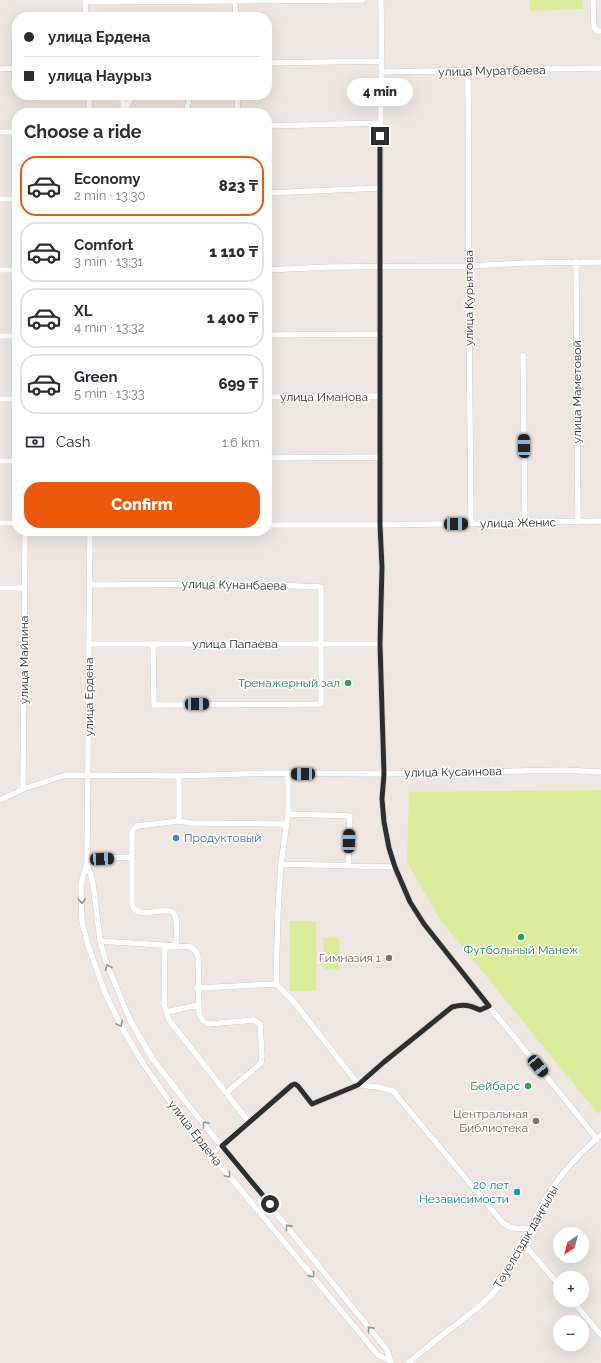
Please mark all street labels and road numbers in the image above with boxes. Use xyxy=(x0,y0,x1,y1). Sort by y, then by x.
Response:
street label: улица Муратбаева xyxy=(438,63,546,79)
street label: улица Курьятова xyxy=(462,250,476,346)
street label: улица Маметовой xyxy=(570,340,584,444)
street label: улица Иманова xyxy=(280,390,368,404)
street label: улица Женис xyxy=(480,515,557,531)
street label: улица Кунанбаева xyxy=(181,577,287,593)
street label: улица Майлина xyxy=(17,616,31,704)
street label: улица Папаева xyxy=(192,637,278,651)
street label: улица Ердена xyxy=(82,657,96,737)
street label: улица Кусаинова xyxy=(404,764,502,780)
street label: улица Ердена xyxy=(165,1097,225,1169)
street label: Тәуелсіздік даңғылы xyxy=(491,1183,561,1291)

